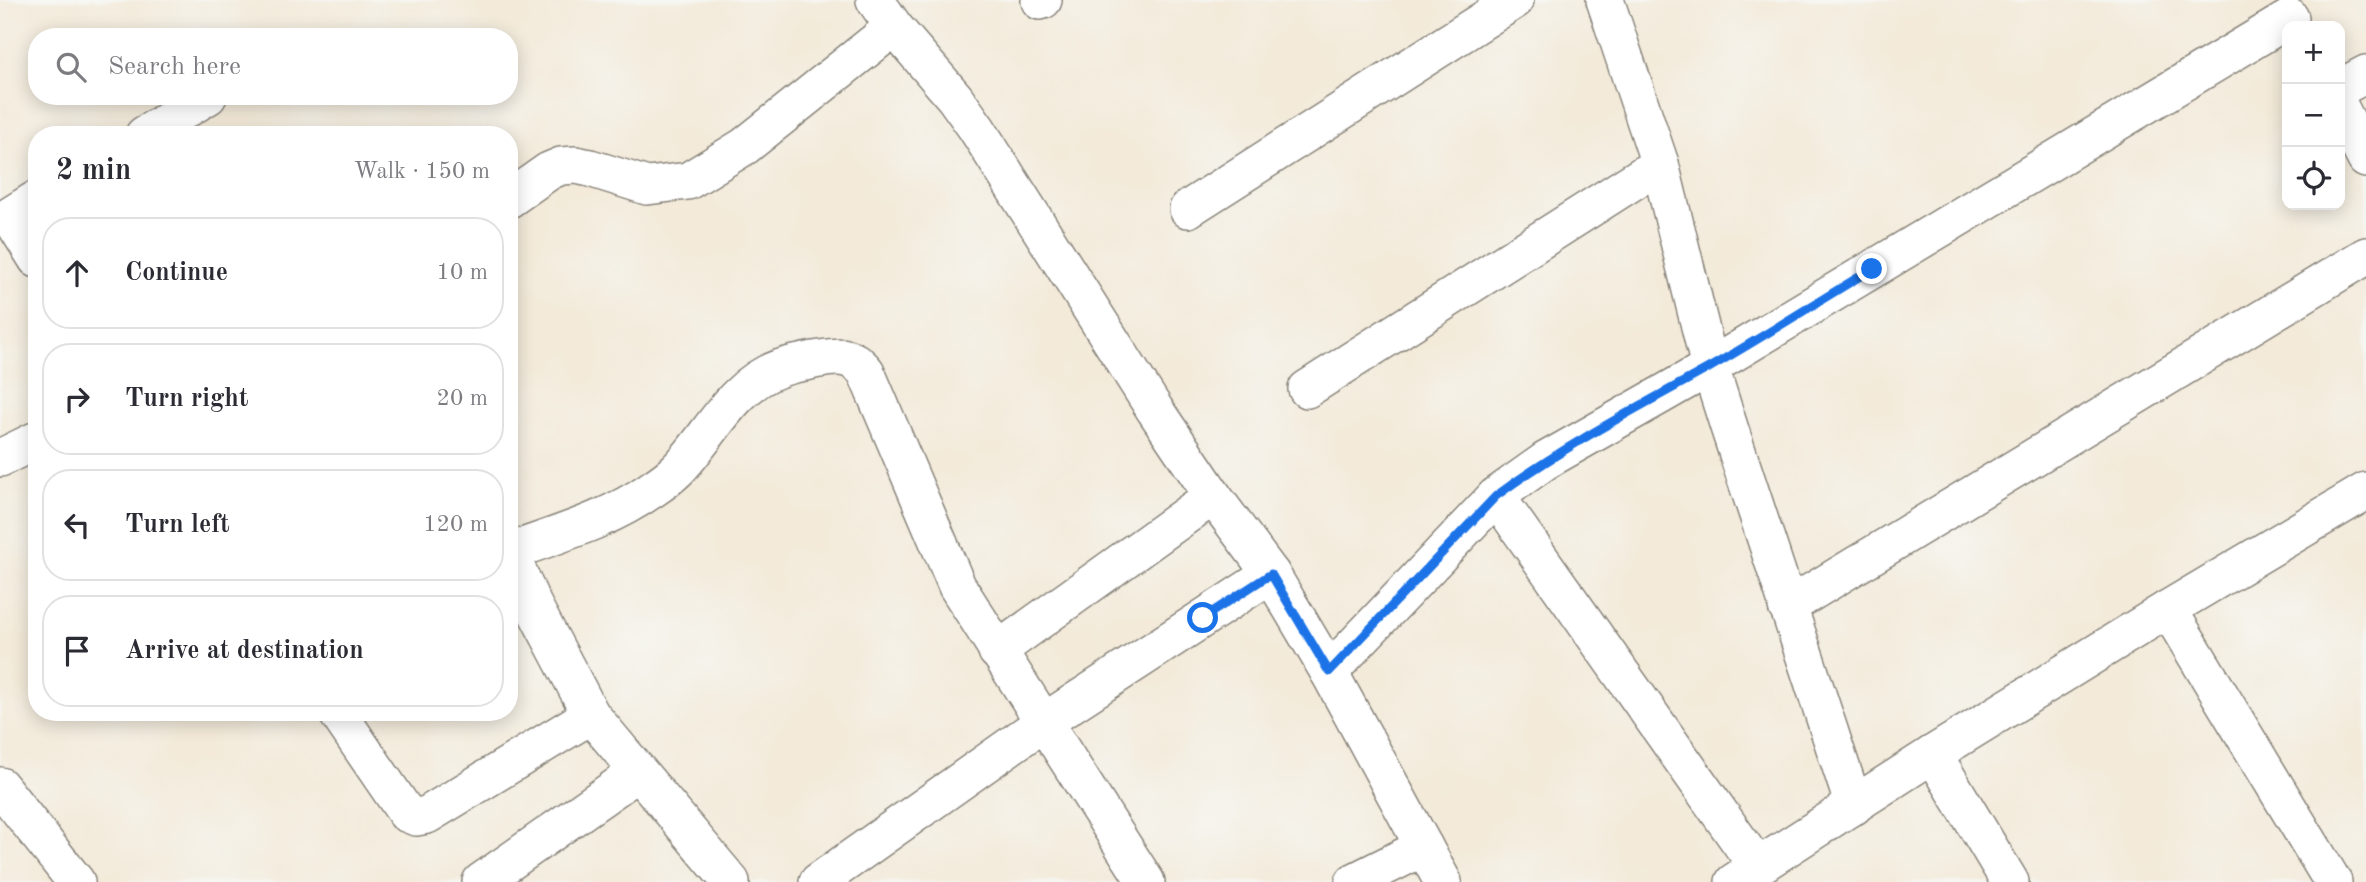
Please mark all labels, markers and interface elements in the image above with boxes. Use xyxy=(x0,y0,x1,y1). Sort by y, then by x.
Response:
map controls xyxy=(2282,21,2345,210)
button: + xyxy=(2282,21,2345,84)
search box xyxy=(28,28,518,105)
icon: search xyxy=(52,48,90,86)
text: Search here xyxy=(108,54,241,80)
button: − xyxy=(2282,84,2345,147)
button: locate xyxy=(2282,147,2345,210)
text: 2 min xyxy=(56,156,131,186)
text: Walk · 150 m xyxy=(354,160,490,183)
route end xyxy=(1856,253,1887,284)
icon: ahead xyxy=(58,254,96,292)
text: Continue xyxy=(125,260,228,286)
text: 10 m xyxy=(437,261,488,284)
icon: right xyxy=(58,380,96,418)
text: Turn right xyxy=(125,386,248,412)
text: 20 m xyxy=(437,387,488,410)
icon: left xyxy=(58,506,96,544)
text: Turn left xyxy=(125,512,230,538)
text: 120 m xyxy=(423,513,488,536)
route start xyxy=(1187,602,1218,633)
icon: arrive xyxy=(58,632,96,670)
text: Arrive at destination xyxy=(125,638,364,664)

